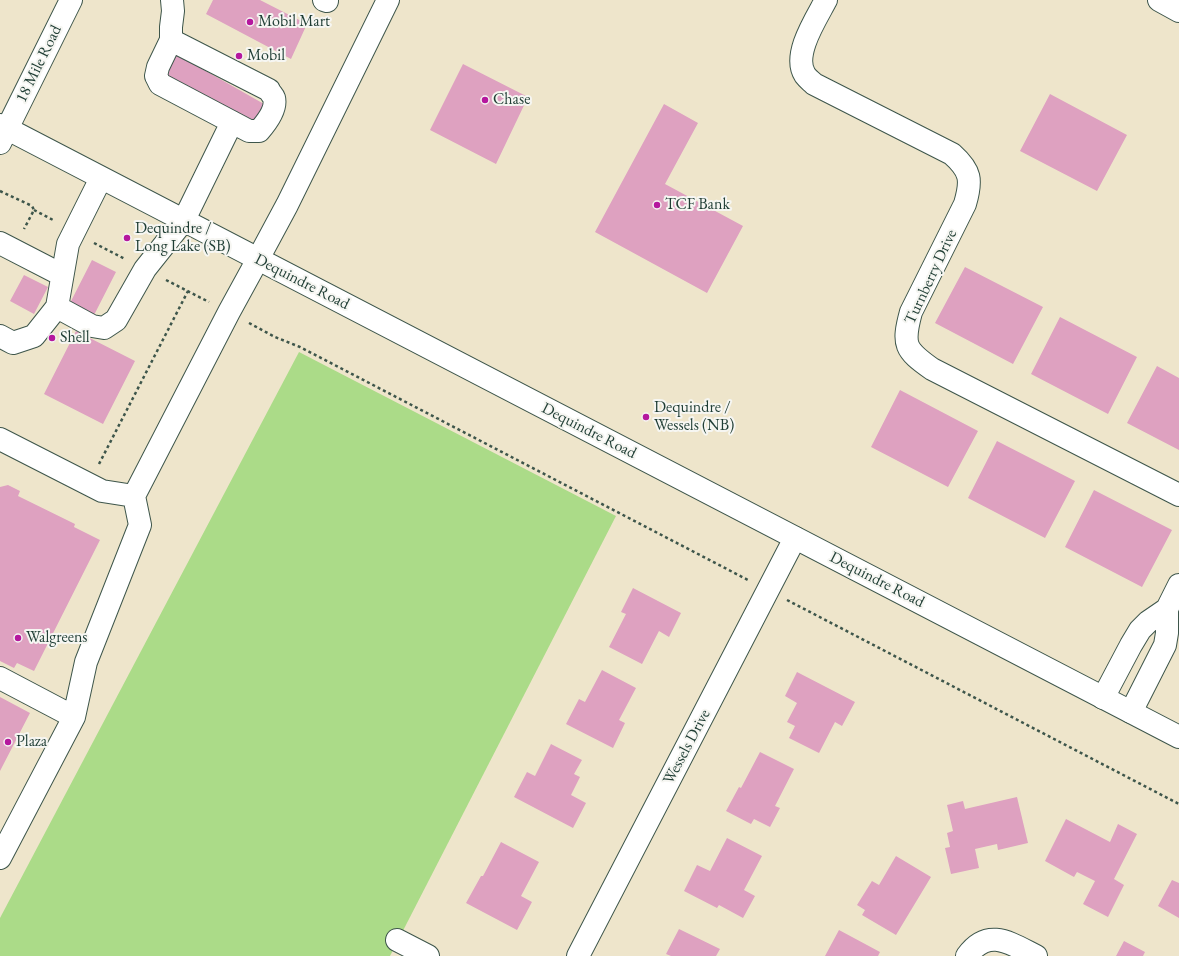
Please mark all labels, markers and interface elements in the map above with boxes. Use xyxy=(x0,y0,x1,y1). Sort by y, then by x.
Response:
place label: Mobil Mart xyxy=(258,12,330,32)
marker: Mobil Mart xyxy=(245,17,255,27)
street label: 18 Mile Road xyxy=(12,22,66,106)
place label: Mobil xyxy=(247,46,285,66)
marker: Mobil xyxy=(234,51,244,61)
place label: Chase xyxy=(493,90,530,110)
marker: Chase xyxy=(480,95,490,105)
place label: TCF Bank xyxy=(665,195,730,215)
marker: TCF Bank xyxy=(652,200,662,210)
place label: Dequindre / Long Lake (SB) xyxy=(135,219,230,257)
street label: Turnberry Drive xyxy=(901,226,961,328)
marker: Dequindre / Long Lake (SB) xyxy=(122,233,132,243)
street label: Dequindre Road xyxy=(251,250,353,314)
place label: Shell xyxy=(60,328,90,348)
marker: Shell xyxy=(47,333,57,343)
place label: Dequindre / Wessels (NB) xyxy=(654,398,734,436)
street label: Dequindre Road xyxy=(538,399,640,463)
marker: Dequindre / Wessels (NB) xyxy=(641,412,651,422)
street label: Dequindre Road xyxy=(826,548,928,612)
place label: Walgreens xyxy=(26,628,88,648)
marker: Walgreens xyxy=(13,633,23,643)
street label: Wessels Drive xyxy=(659,706,715,788)
place label: Plaza xyxy=(16,732,47,752)
marker: Plaza xyxy=(3,737,13,747)

